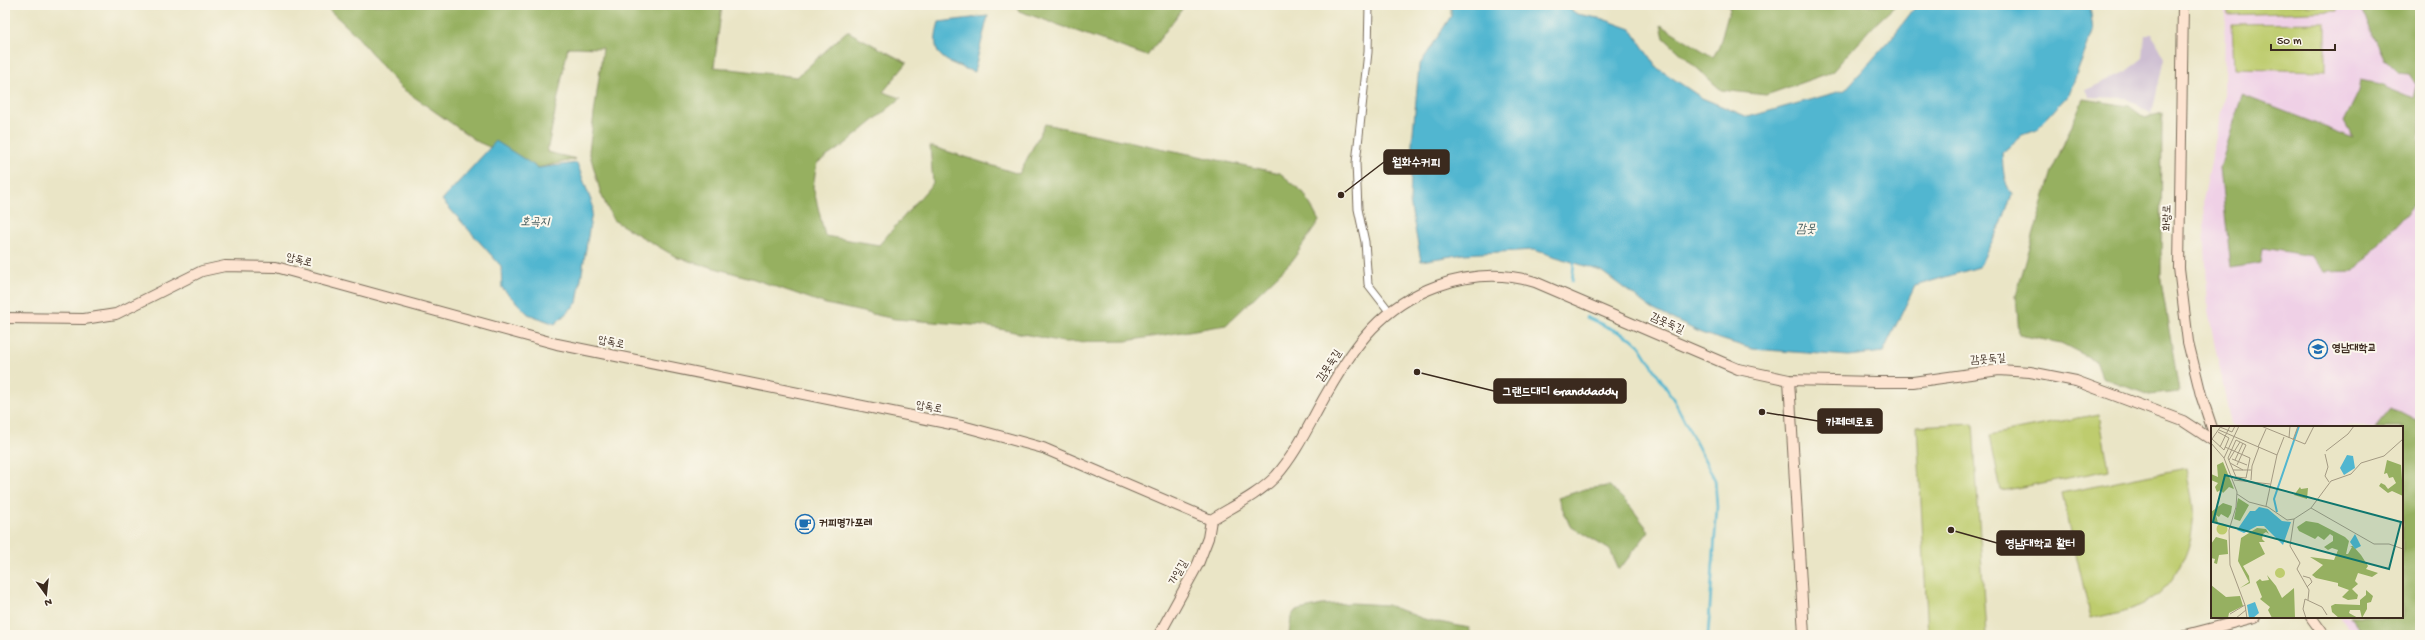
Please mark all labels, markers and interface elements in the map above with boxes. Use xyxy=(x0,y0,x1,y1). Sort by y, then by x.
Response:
scale bar xyxy=(2271,26,2335,52)
text: 50 m xyxy=(2277,35,2302,49)
callout: 월화수커피 xyxy=(1384,150,1449,174)
text: 월화수커피 xyxy=(1392,156,1440,171)
street label: 화랑로 xyxy=(2162,204,2174,231)
water label: 호곡지 xyxy=(521,216,551,230)
water label: 감못 xyxy=(1796,223,1816,237)
street label: 압독로 xyxy=(285,252,314,270)
street label: 감못둑길 xyxy=(1648,310,1686,337)
street label: 압독로 xyxy=(597,334,625,352)
school or university icon: 영남대학교 xyxy=(2307,338,2329,360)
place label: 영남대학교 xyxy=(2332,342,2376,355)
street label: 감못둑길 xyxy=(1314,347,1345,384)
street label: 감못둑길 xyxy=(1970,352,2006,367)
callout: 그랜드대디 Granddaddy xyxy=(1494,379,1626,403)
text: 그랜드대디 Granddaddy xyxy=(1502,385,1618,400)
street label: 압독로 xyxy=(915,400,943,416)
callout: 카페데로토 xyxy=(1818,409,1882,433)
text: 카페데로토 xyxy=(1826,417,1874,431)
inset map xyxy=(2211,426,2403,618)
cafe icon: 커피명가포레 xyxy=(794,513,816,535)
place label: 커피명가포레 xyxy=(819,518,872,530)
callout: 영남대학교 활터 xyxy=(1997,531,2084,555)
text: 영남대학교 활터 xyxy=(2005,537,2075,552)
street label: 가일길 xyxy=(1166,558,1191,588)
north arrow xyxy=(26,574,66,614)
text: N xyxy=(43,595,53,608)

